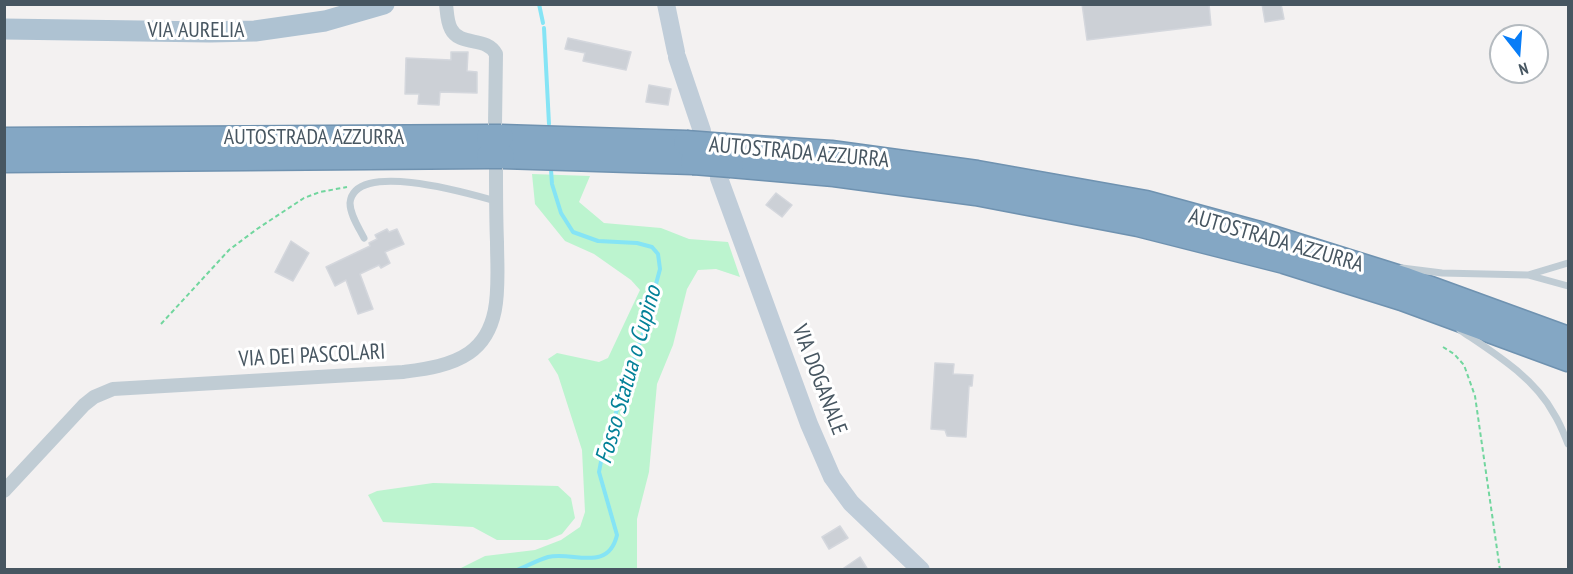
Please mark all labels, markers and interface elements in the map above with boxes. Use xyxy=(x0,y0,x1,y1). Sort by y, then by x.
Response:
street label: VIA AURELIA xyxy=(148,18,244,44)
north arrow xyxy=(1489,24,1549,84)
text: N xyxy=(1517,58,1531,80)
street label: AUTOSTRADA AZZURRA xyxy=(224,125,404,151)
street label: AUTOSTRADA AZZURRA xyxy=(708,132,890,174)
street label: AUTOSTRADA AZZURRA xyxy=(1186,203,1366,279)
water label: Fosso Statua o Cupino xyxy=(590,283,668,467)
street label: VIA DOGANALE xyxy=(786,321,852,439)
street label: VIA DEI PASCOLARI xyxy=(238,339,386,373)

